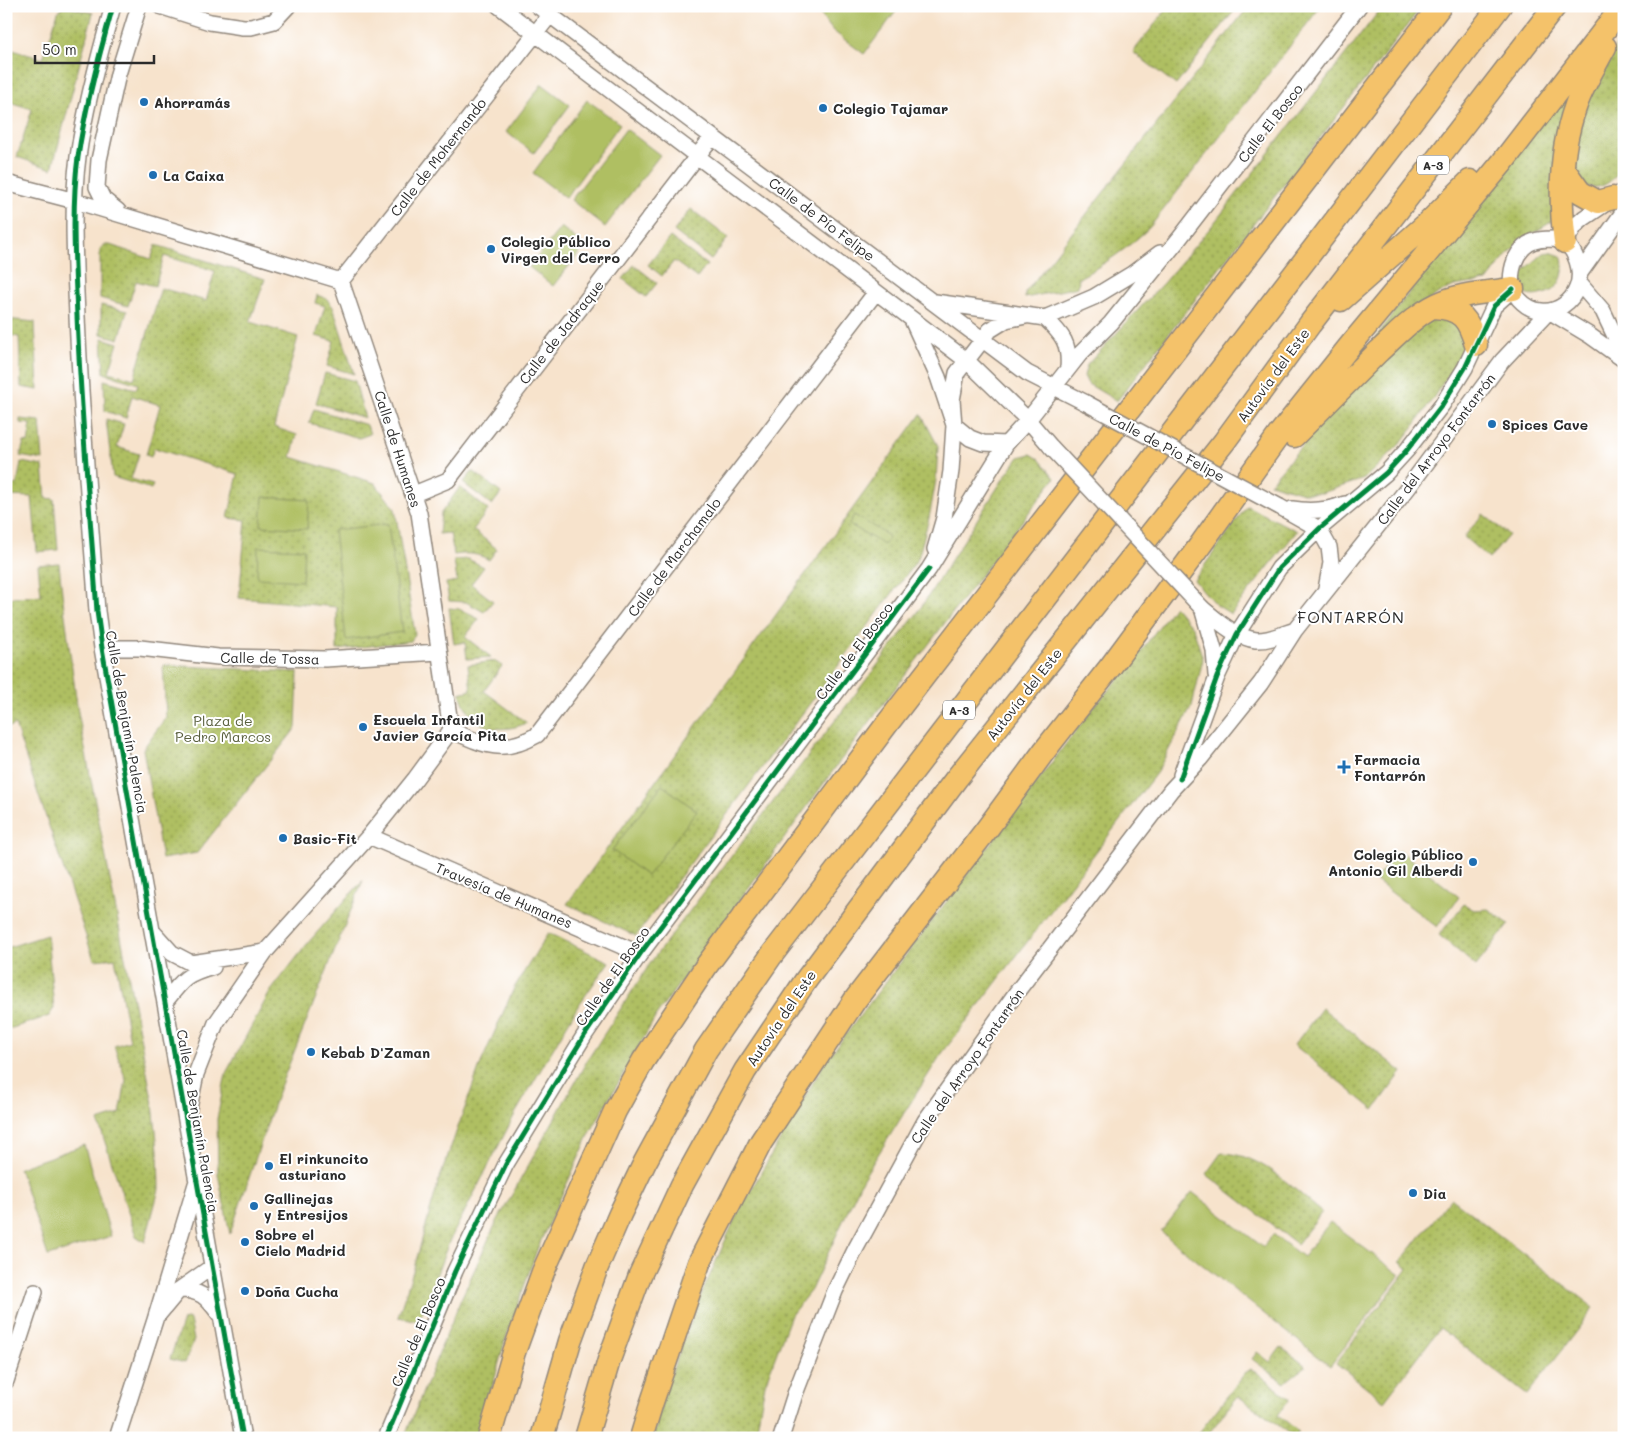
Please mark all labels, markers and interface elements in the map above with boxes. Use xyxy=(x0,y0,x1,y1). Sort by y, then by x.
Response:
scale bar xyxy=(35,32,154,64)
text: 50 m xyxy=(42,39,77,59)
street label: Calle El Bosco xyxy=(1233,80,1307,166)
place label: Ahorramás xyxy=(154,93,230,112)
street label: Calle de Mohernando xyxy=(386,94,490,220)
marker: Ahorramás xyxy=(138,96,150,108)
place label: Colegio Tajamar xyxy=(833,99,948,118)
marker: Colegio Tajamar xyxy=(817,102,829,114)
road number: A-3 xyxy=(1417,156,1449,174)
place label: La Caixa xyxy=(163,166,225,185)
marker: La Caixa xyxy=(147,169,159,181)
street label: Calle de Pío Felipe xyxy=(765,173,879,265)
place label: Colegio Público Virgen del Cerro xyxy=(501,232,620,267)
marker: Colegio Público Virgen del Cerro xyxy=(485,243,497,255)
street label: Calle de Jadraque xyxy=(514,276,608,388)
street label: Autovía del Este xyxy=(1232,324,1314,426)
street label: Calle del Arroyo Fontarrón xyxy=(1373,369,1499,529)
street label: Calle de Humanes xyxy=(370,388,426,510)
street label: Calle de Pío Felipe xyxy=(1106,409,1228,485)
place label: Spices Cave xyxy=(1502,415,1588,434)
marker: Spices Cave xyxy=(1486,418,1498,430)
street label: Calle de Marchamalo xyxy=(623,494,725,620)
street label: Calle de El Bosco xyxy=(811,598,897,704)
district label: FONTARRÓN xyxy=(1297,606,1405,627)
street label: Calle de Benjamín Palencia xyxy=(102,629,152,815)
street label: Autovía del Este xyxy=(982,644,1066,744)
street label: Calle de Tossa xyxy=(220,648,320,668)
road number: A-3 xyxy=(943,700,975,720)
place label: Escuela Infantil Javier García Pita xyxy=(373,710,507,745)
park label: Plaza de Pedro Marcos xyxy=(175,711,271,746)
marker: Escuela Infantil Javier García Pita xyxy=(357,721,369,733)
place label: Farmacia Fontarrón xyxy=(1354,750,1425,785)
marker: Farmacia Fontarrón xyxy=(1338,761,1350,773)
place label: Basic-Fit xyxy=(293,829,357,848)
marker: Basic-Fit xyxy=(277,832,289,844)
place label: Colegio Público Antonio Gil Alberdi xyxy=(1328,845,1463,880)
marker: Colegio Público Antonio Gil Alberdi xyxy=(1467,856,1479,868)
street label: Travesía de Humanes xyxy=(433,858,575,932)
street label: Calle de El Bosco xyxy=(571,923,653,1029)
street label: Autovía del Este xyxy=(742,966,820,1070)
street label: Calle del Arroyo Fontarrón xyxy=(906,985,1028,1147)
street label: Calle de Benjamín Palencia xyxy=(173,1028,223,1214)
place label: Kebab D'Zaman xyxy=(321,1043,430,1062)
marker: Kebab D'Zaman xyxy=(305,1046,317,1058)
place label: El rinkuncito asturiano xyxy=(279,1149,369,1184)
marker: El rinkuncito asturiano xyxy=(263,1160,275,1172)
place label: Dia xyxy=(1423,1184,1447,1203)
marker: Dia xyxy=(1407,1187,1419,1199)
place label: Gallinejas y Entresijos xyxy=(264,1189,348,1224)
marker: Gallinejas y Entresijos xyxy=(248,1200,260,1212)
place label: Sobre el Cielo Madrid xyxy=(255,1225,346,1260)
marker: Sobre el Cielo Madrid xyxy=(239,1236,251,1248)
street label: Calle de El Bosco xyxy=(386,1274,450,1390)
place label: Doña Cucha xyxy=(255,1282,339,1301)
marker: Doña Cucha xyxy=(239,1285,251,1297)

